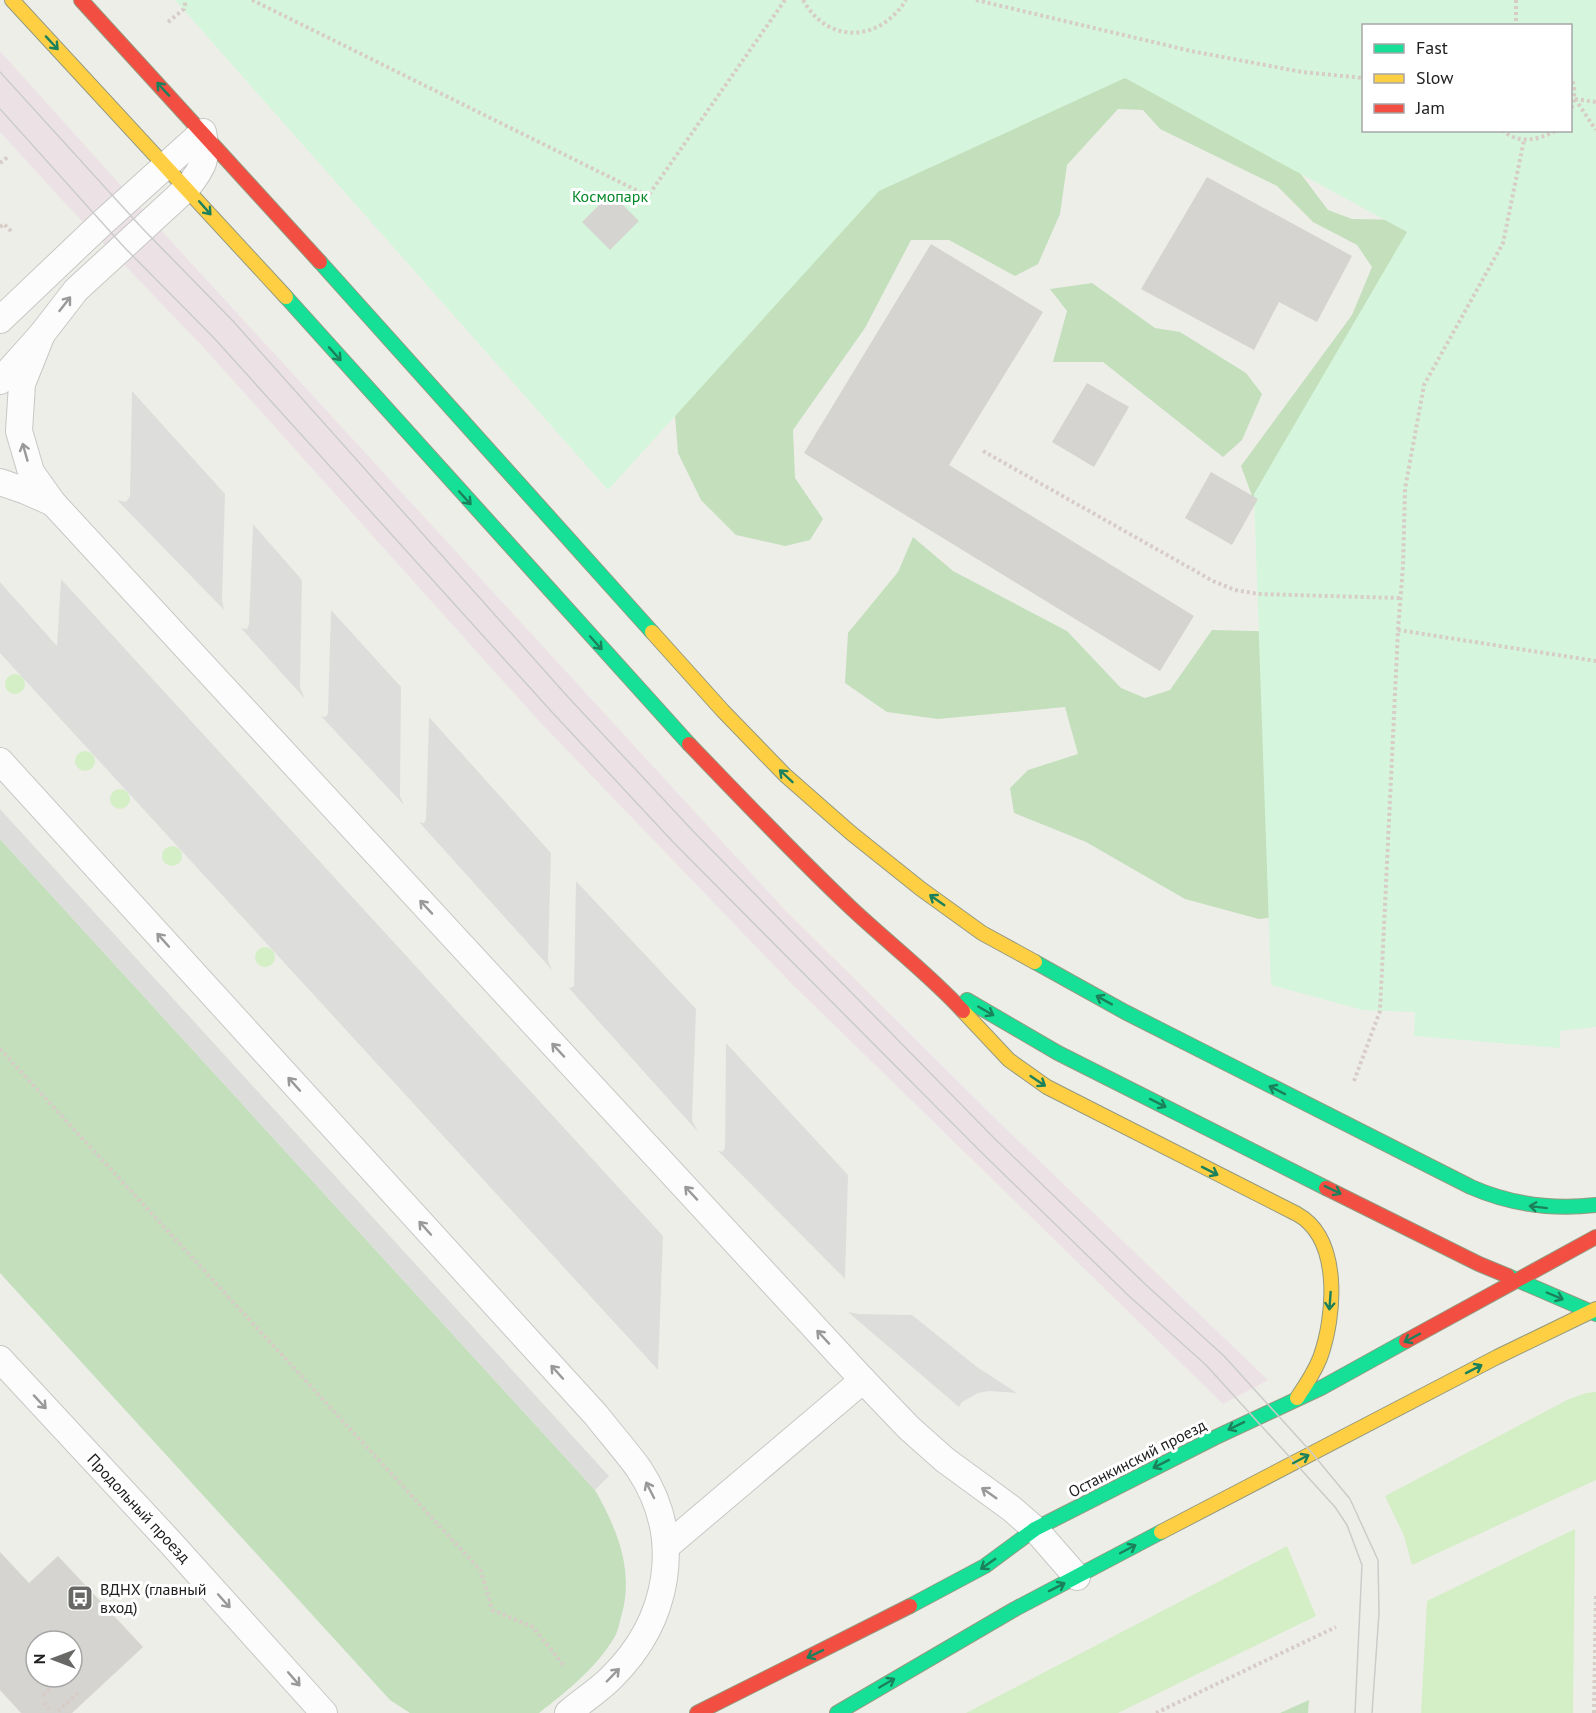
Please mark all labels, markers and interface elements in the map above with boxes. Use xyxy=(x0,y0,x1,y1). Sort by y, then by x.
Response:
legend xyxy=(1362,24,1572,132)
one-way arrow xyxy=(45,35,59,50)
text: Fast xyxy=(1416,36,1448,59)
text: Slow xyxy=(1416,66,1454,89)
one-way arrow xyxy=(156,82,170,97)
text: Jam xyxy=(1415,96,1445,119)
park label: Космопарк xyxy=(572,186,648,206)
one-way arrow xyxy=(198,200,212,215)
one-way arrow xyxy=(58,297,71,313)
one-way arrow xyxy=(327,346,342,361)
one-way arrow xyxy=(19,443,31,462)
one-way arrow xyxy=(458,490,472,505)
one-way arrow xyxy=(589,635,603,650)
one-way arrow xyxy=(779,769,794,783)
one-way arrow xyxy=(929,894,945,906)
one-way arrow xyxy=(419,899,433,914)
one-way arrow xyxy=(156,932,170,947)
one-way arrow xyxy=(1095,994,1113,1005)
one-way arrow xyxy=(977,1006,994,1018)
one-way arrow xyxy=(552,1043,566,1058)
one-way arrow xyxy=(1029,1075,1045,1087)
one-way arrow xyxy=(287,1076,301,1091)
one-way arrow xyxy=(1268,1083,1286,1095)
one-way arrow xyxy=(1149,1098,1167,1109)
one-way arrow xyxy=(1201,1166,1219,1177)
one-way arrow xyxy=(1323,1185,1341,1197)
one-way arrow xyxy=(684,1186,698,1201)
one-way arrow xyxy=(1528,1201,1548,1212)
one-way arrow xyxy=(418,1221,432,1236)
one-way arrow xyxy=(1325,1291,1336,1310)
one-way arrow xyxy=(1545,1291,1564,1302)
one-way arrow xyxy=(816,1329,830,1344)
one-way arrow xyxy=(1404,1332,1421,1344)
one-way arrow xyxy=(1465,1363,1482,1375)
one-way arrow xyxy=(550,1365,564,1380)
one-way arrow xyxy=(33,1394,47,1409)
street label: Останкинский проезд xyxy=(1065,1414,1210,1501)
one-way arrow xyxy=(1228,1421,1246,1433)
street label: Продольный проезд xyxy=(83,1449,195,1567)
one-way arrow xyxy=(1292,1453,1309,1465)
one-way arrow xyxy=(1153,1459,1171,1470)
one-way arrow xyxy=(643,1482,655,1500)
one-way arrow xyxy=(981,1487,998,1499)
one-way arrow xyxy=(1119,1543,1137,1555)
one-way arrow xyxy=(980,1558,997,1570)
place label: ВДНХ (главный вход) xyxy=(100,1579,206,1617)
one-way arrow xyxy=(1047,1581,1065,1592)
bus stop icon: ВДНХ (главный вход) xyxy=(65,1583,95,1613)
one-way arrow xyxy=(217,1593,231,1608)
north arrow xyxy=(24,1629,84,1689)
one-way arrow xyxy=(807,1649,825,1660)
text: N xyxy=(29,1654,49,1664)
one-way arrow xyxy=(605,1668,620,1683)
one-way arrow xyxy=(287,1672,301,1687)
one-way arrow xyxy=(878,1677,895,1689)

